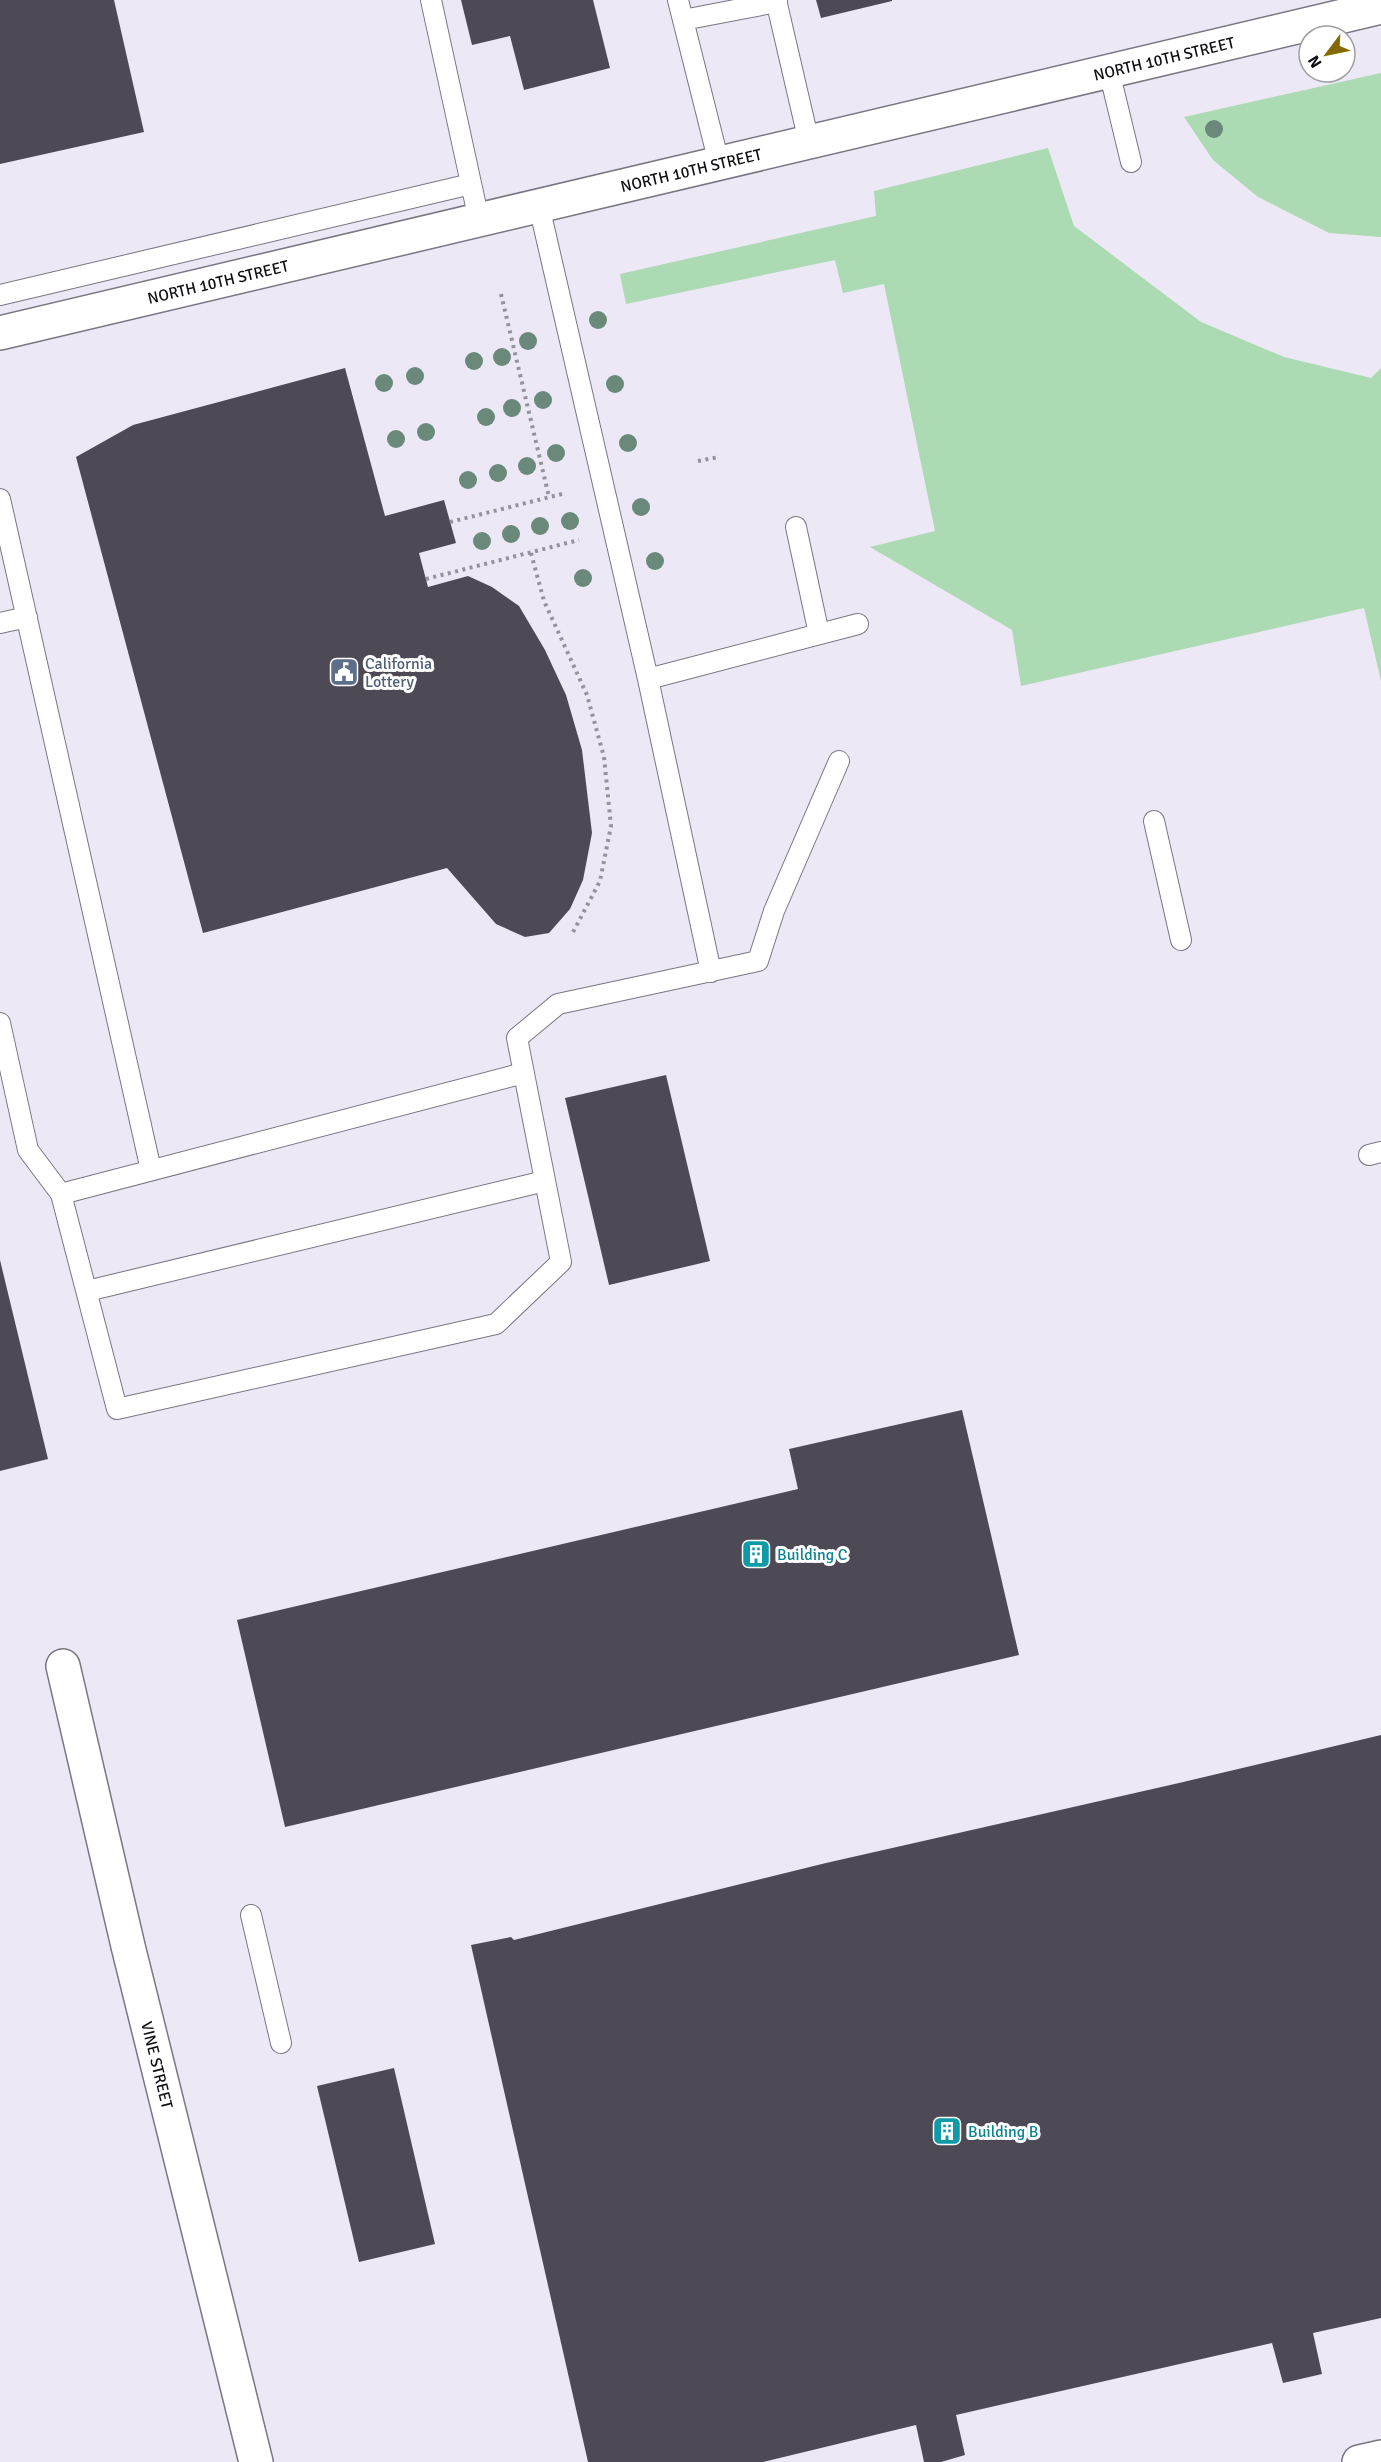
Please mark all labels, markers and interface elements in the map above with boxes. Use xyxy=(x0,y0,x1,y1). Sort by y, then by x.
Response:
north arrow xyxy=(1297,24,1357,84)
street label: NORTH 10TH STREET xyxy=(1092,33,1237,86)
text: N xyxy=(1304,51,1327,71)
street label: NORTH 10TH STREET xyxy=(619,144,764,197)
street label: NORTH 10TH STREET xyxy=(146,256,291,309)
place label: California Lottery xyxy=(365,654,432,692)
public building icon: California Lottery xyxy=(328,656,360,688)
building icon: Building C xyxy=(740,1538,772,1570)
place label: Building C xyxy=(777,1545,848,1565)
street label: VINE STREET xyxy=(136,2019,177,2111)
building icon: Building B xyxy=(931,2115,963,2147)
place label: Building B xyxy=(968,2122,1038,2142)

